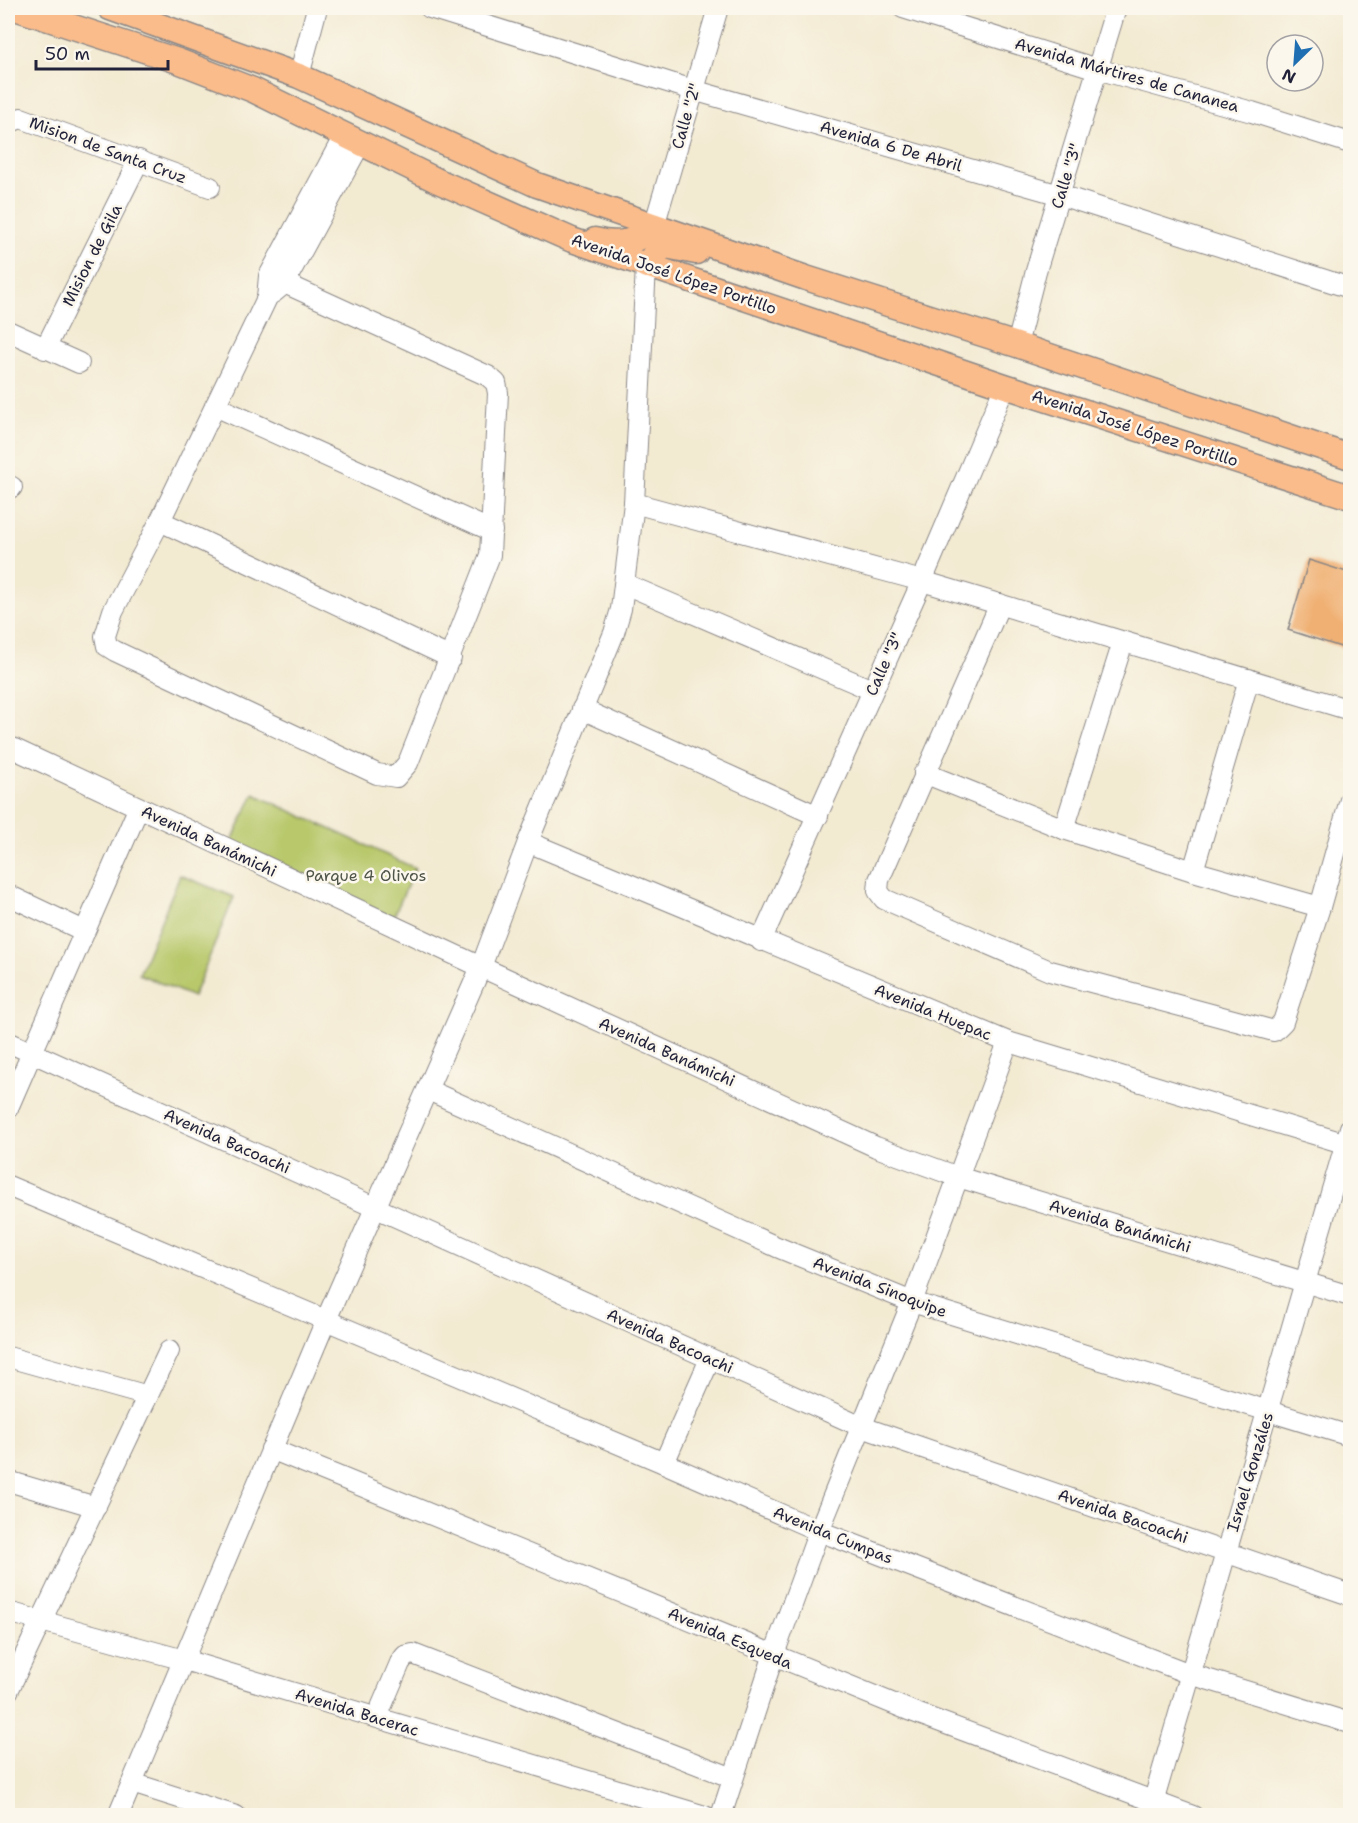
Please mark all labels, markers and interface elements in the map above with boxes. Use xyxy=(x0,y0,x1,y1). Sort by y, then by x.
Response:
scale bar xyxy=(36,33,168,71)
street label: Avenida Mártires de Cananea xyxy=(1012,33,1242,117)
north arrow xyxy=(1265,33,1325,93)
text: 50 m xyxy=(45,42,90,66)
text: N xyxy=(1279,64,1299,88)
street label: Calle "2" xyxy=(667,81,705,151)
street label: Mision de Santa Cruz xyxy=(26,112,190,188)
street label: Avenida 6 De Abril xyxy=(818,116,965,176)
street label: Calle "3" xyxy=(1046,141,1086,211)
street label: Mision de Gila xyxy=(57,200,127,310)
street label: Avenida José López Portillo xyxy=(569,229,779,319)
street label: Avenida José López Portillo xyxy=(1029,385,1241,471)
street label: Calle "3" xyxy=(861,629,907,699)
street label: Avenida Banámichi xyxy=(138,800,280,882)
park label: Parque 4 Olivos xyxy=(305,865,427,886)
street label: Avenida Huepac xyxy=(871,979,995,1045)
street label: Avenida Banámichi xyxy=(596,1012,738,1092)
street label: Avenida Bacoachi xyxy=(160,1104,294,1178)
street label: Avenida Banámichi xyxy=(1047,1194,1193,1258)
street label: Avenida Sinoquipe xyxy=(810,1252,950,1322)
street label: Avenida Bacoachi xyxy=(603,1304,737,1378)
street label: Israel Gonzáles xyxy=(1222,1410,1278,1534)
street label: Avenida Bacoachi xyxy=(1055,1484,1191,1548)
street label: Avenida Cumpas xyxy=(770,1501,896,1569)
street label: Avenida Esqueda xyxy=(665,1602,795,1674)
street label: Avenida Bacerac xyxy=(293,1683,421,1741)

